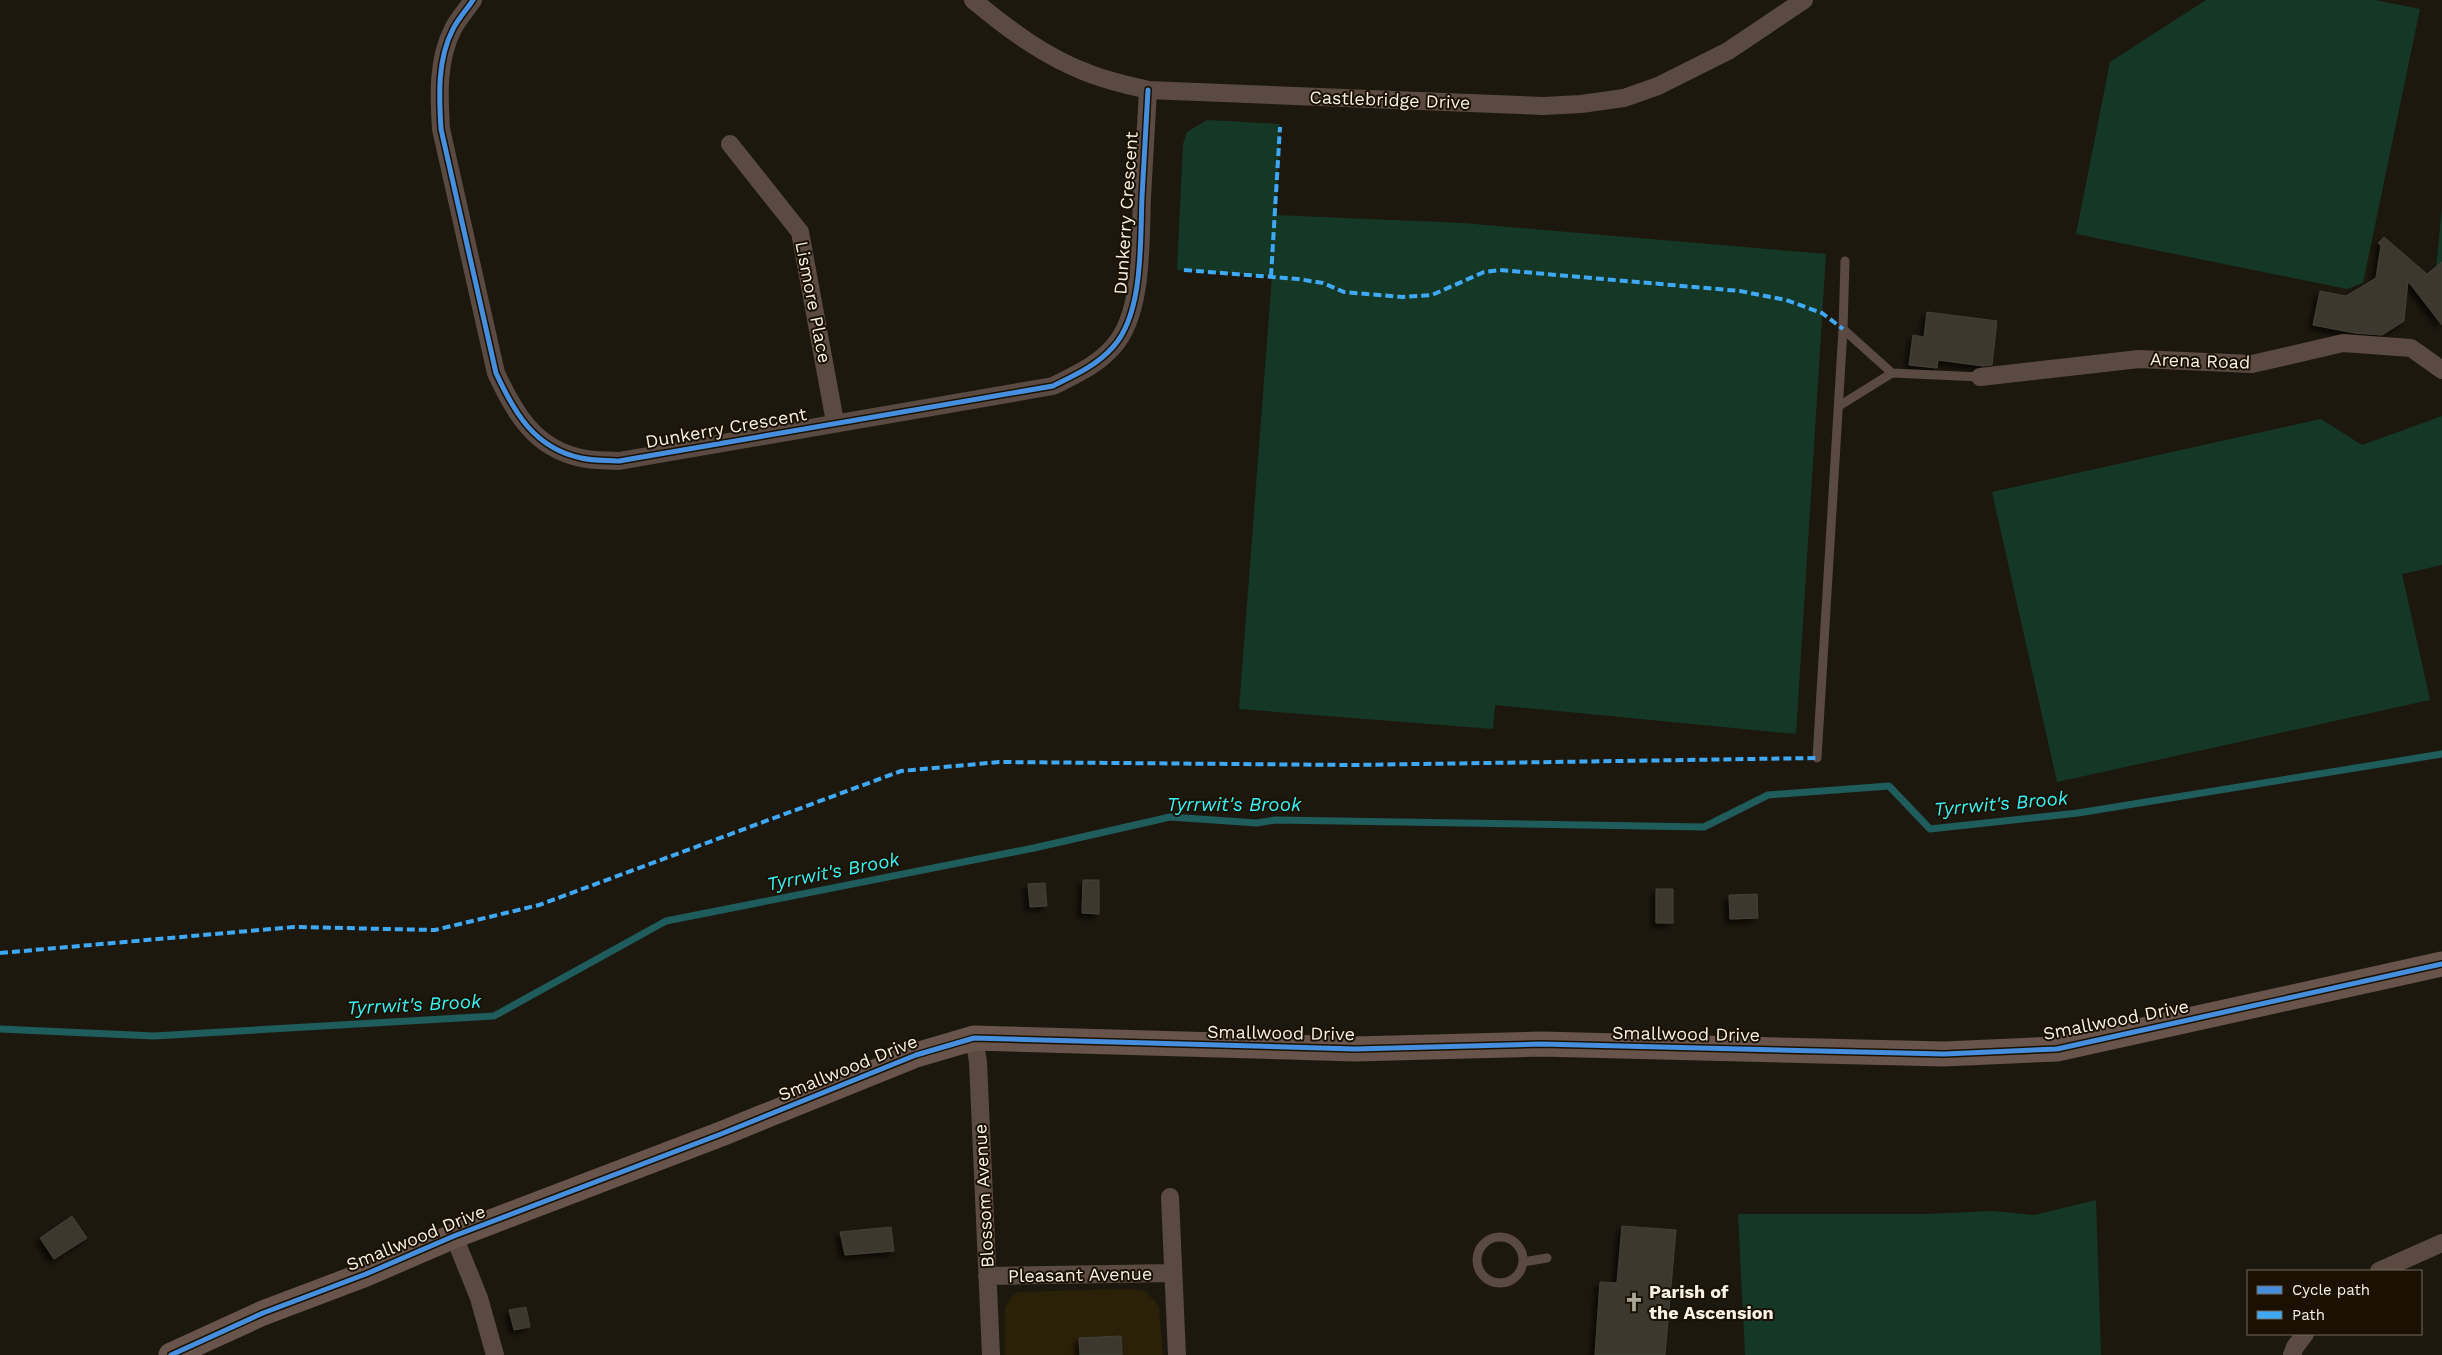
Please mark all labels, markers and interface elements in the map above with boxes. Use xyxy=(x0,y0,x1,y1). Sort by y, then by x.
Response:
street label: Castlebridge Drive xyxy=(1309,86,1471,113)
street label: Dunkerry Crescent xyxy=(1109,130,1142,295)
street label: Lismore Place xyxy=(791,239,836,365)
street label: Arena Road xyxy=(2150,348,2251,373)
street label: Dunkerry Crescent xyxy=(644,403,809,452)
water label: Tyrrwit's Brook xyxy=(1933,786,2070,821)
water label: Tyrrwit's Brook xyxy=(1167,793,1302,816)
water label: Tyrrwit's Brook xyxy=(765,847,902,896)
water label: Tyrrwit's Brook xyxy=(346,989,482,1020)
street label: Smallwood Drive xyxy=(2041,995,2191,1044)
street label: Smallwood Drive xyxy=(1207,1021,1355,1044)
street label: Smallwood Drive xyxy=(1612,1022,1760,1045)
street label: Smallwood Drive xyxy=(775,1030,920,1105)
street label: Blossom Avenue xyxy=(969,1124,998,1269)
street label: Smallwood Drive xyxy=(343,1200,488,1275)
street label: Pleasant Avenue xyxy=(1008,1263,1152,1286)
legend xyxy=(2247,1270,2422,1335)
place label: Parish of the Ascension xyxy=(1649,1281,1774,1323)
text: Cycle path xyxy=(2292,1281,2370,1299)
church icon: Parish of the Ascension xyxy=(1623,1291,1645,1313)
text: Path xyxy=(2292,1306,2325,1324)

